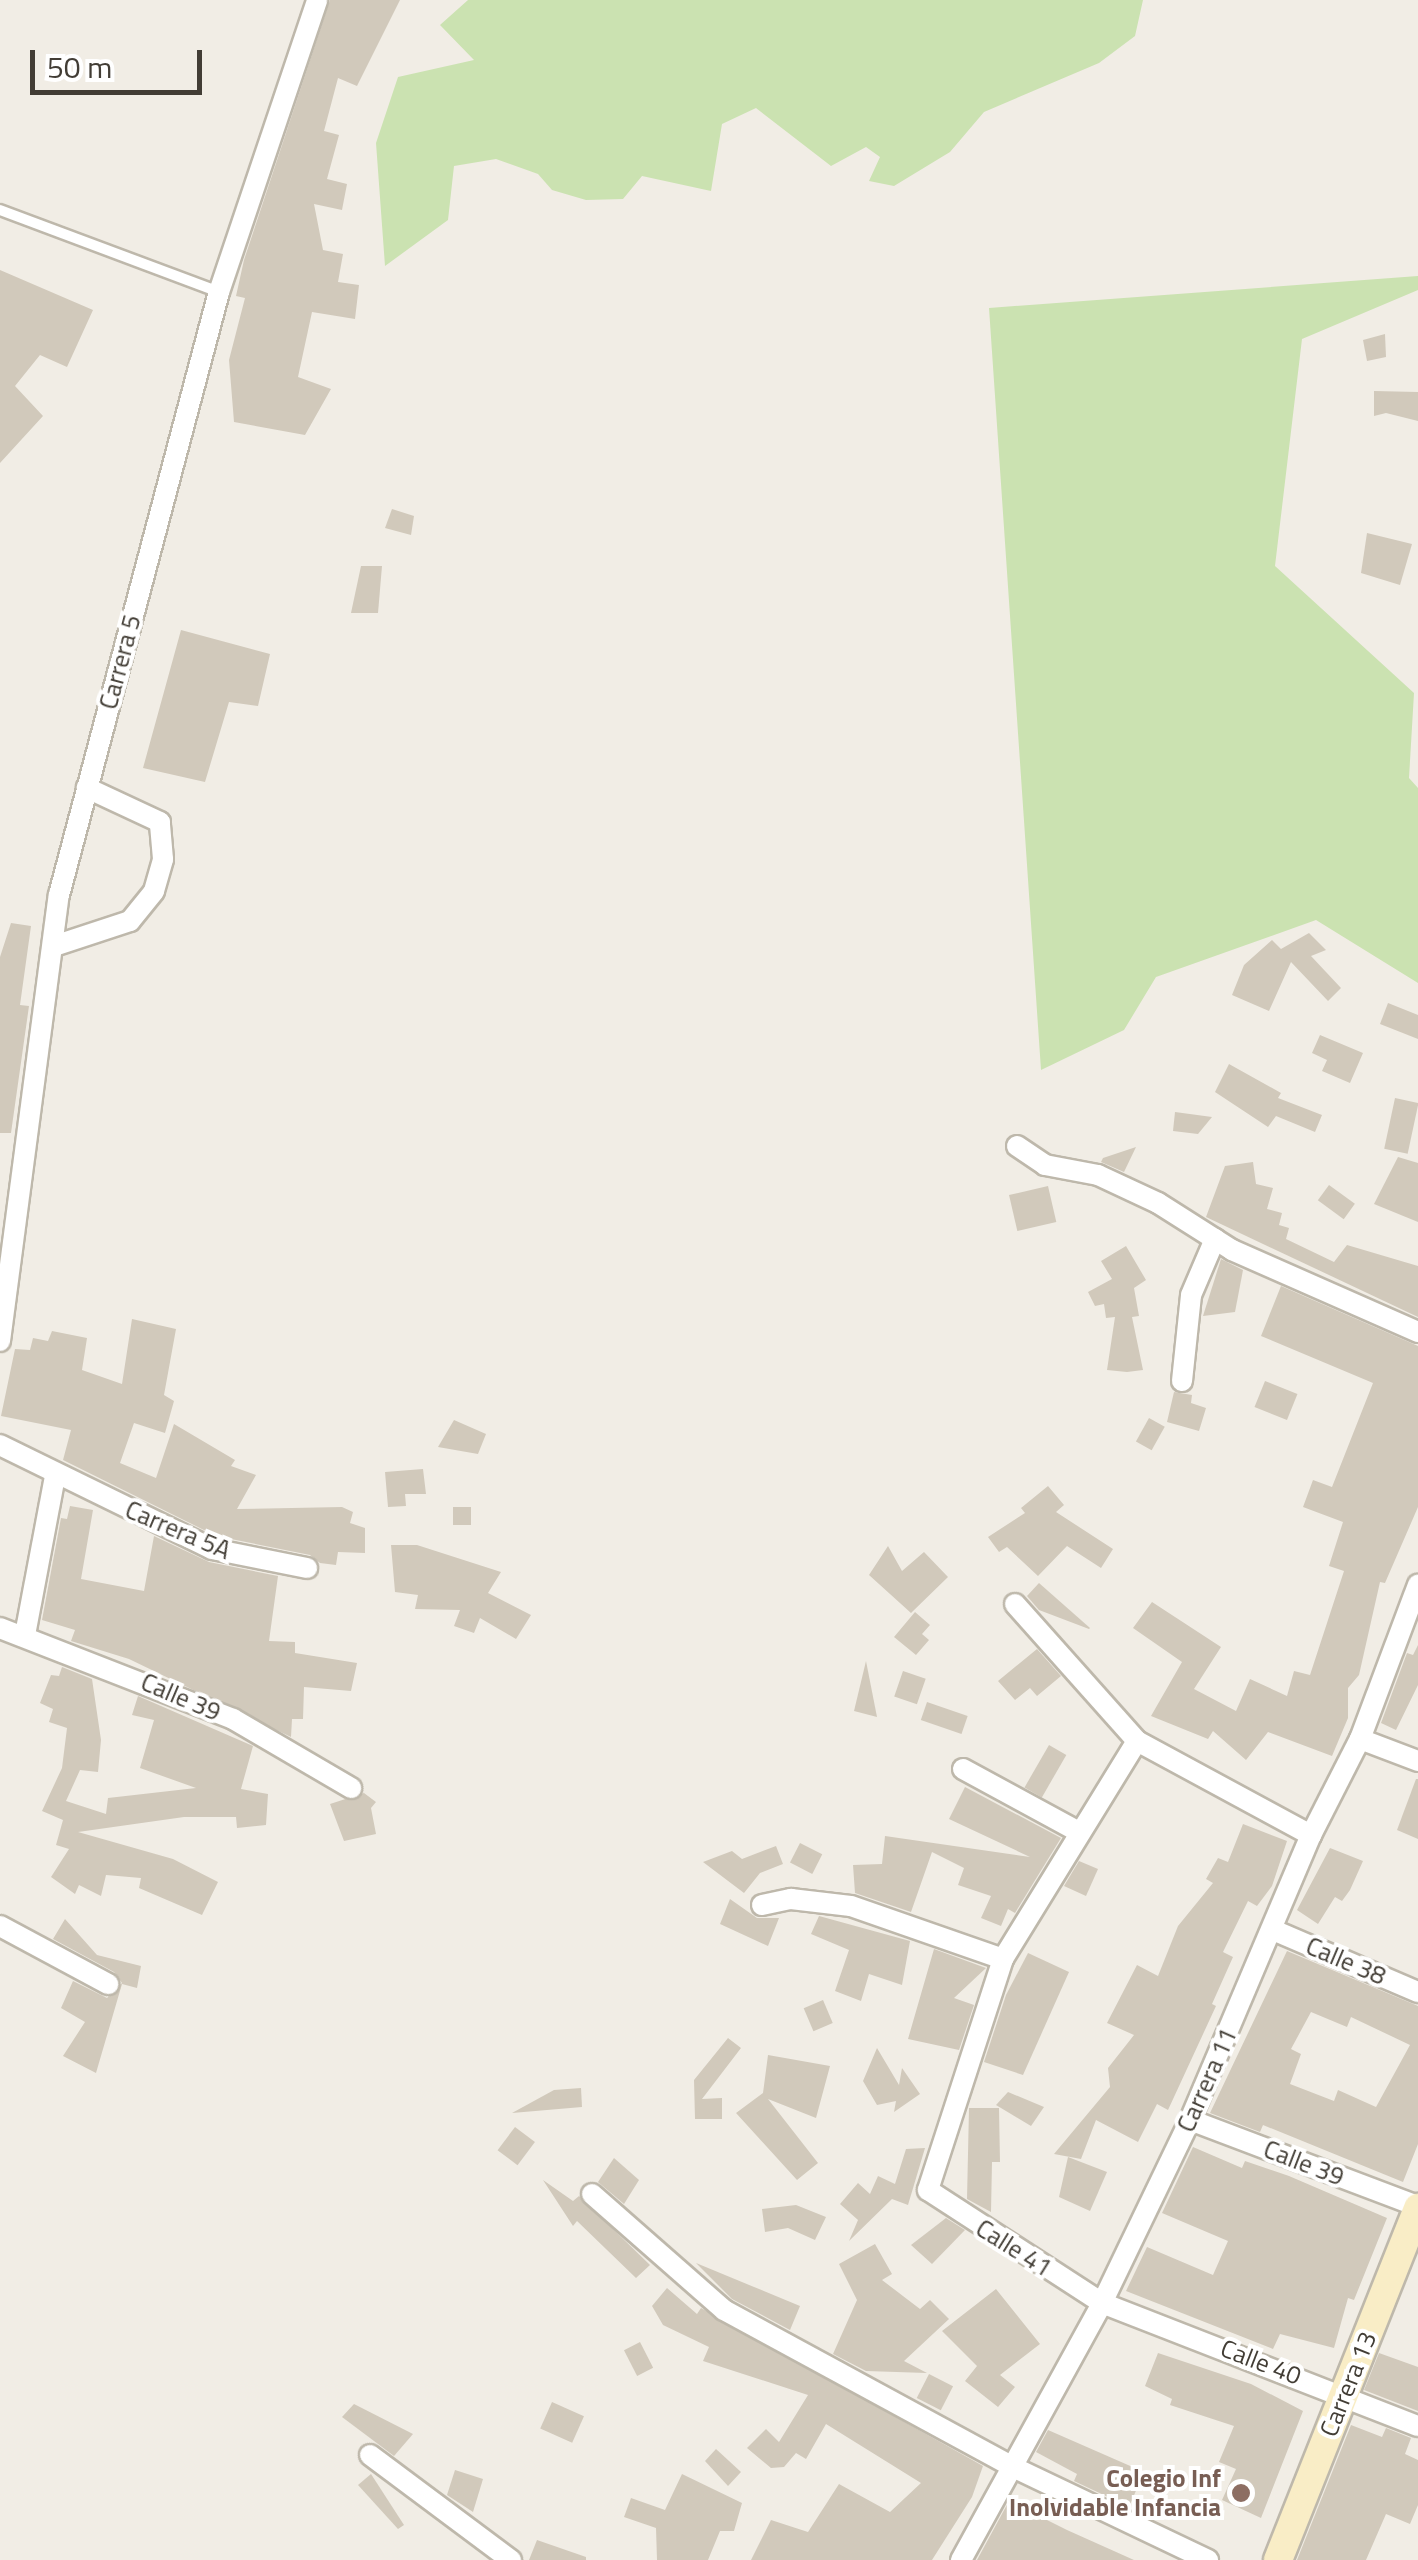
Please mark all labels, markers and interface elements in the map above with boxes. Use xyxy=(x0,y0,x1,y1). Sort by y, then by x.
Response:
scale bar xyxy=(35,30,208,92)
text: 50 m xyxy=(47,44,112,90)
street label: Carrera 5 xyxy=(93,612,147,712)
street label: Carrera 5A xyxy=(121,1494,235,1566)
street label: Calle 39 xyxy=(137,1667,225,1727)
street label: Calle 38 xyxy=(1302,1931,1390,1991)
street label: Carrera 11 xyxy=(1171,2023,1243,2137)
street label: Calle 39 xyxy=(1260,2134,1348,2192)
street label: Calle 41 xyxy=(971,2213,1057,2283)
street label: Carrera 13 xyxy=(1313,2327,1383,2441)
street label: Calle 40 xyxy=(1217,2333,1305,2391)
place label: Colegio Inf Inolvidable Infancia xyxy=(1009,2464,1221,2523)
marker: Colegio Inf Inolvidable Infancia xyxy=(1230,2482,1252,2504)

